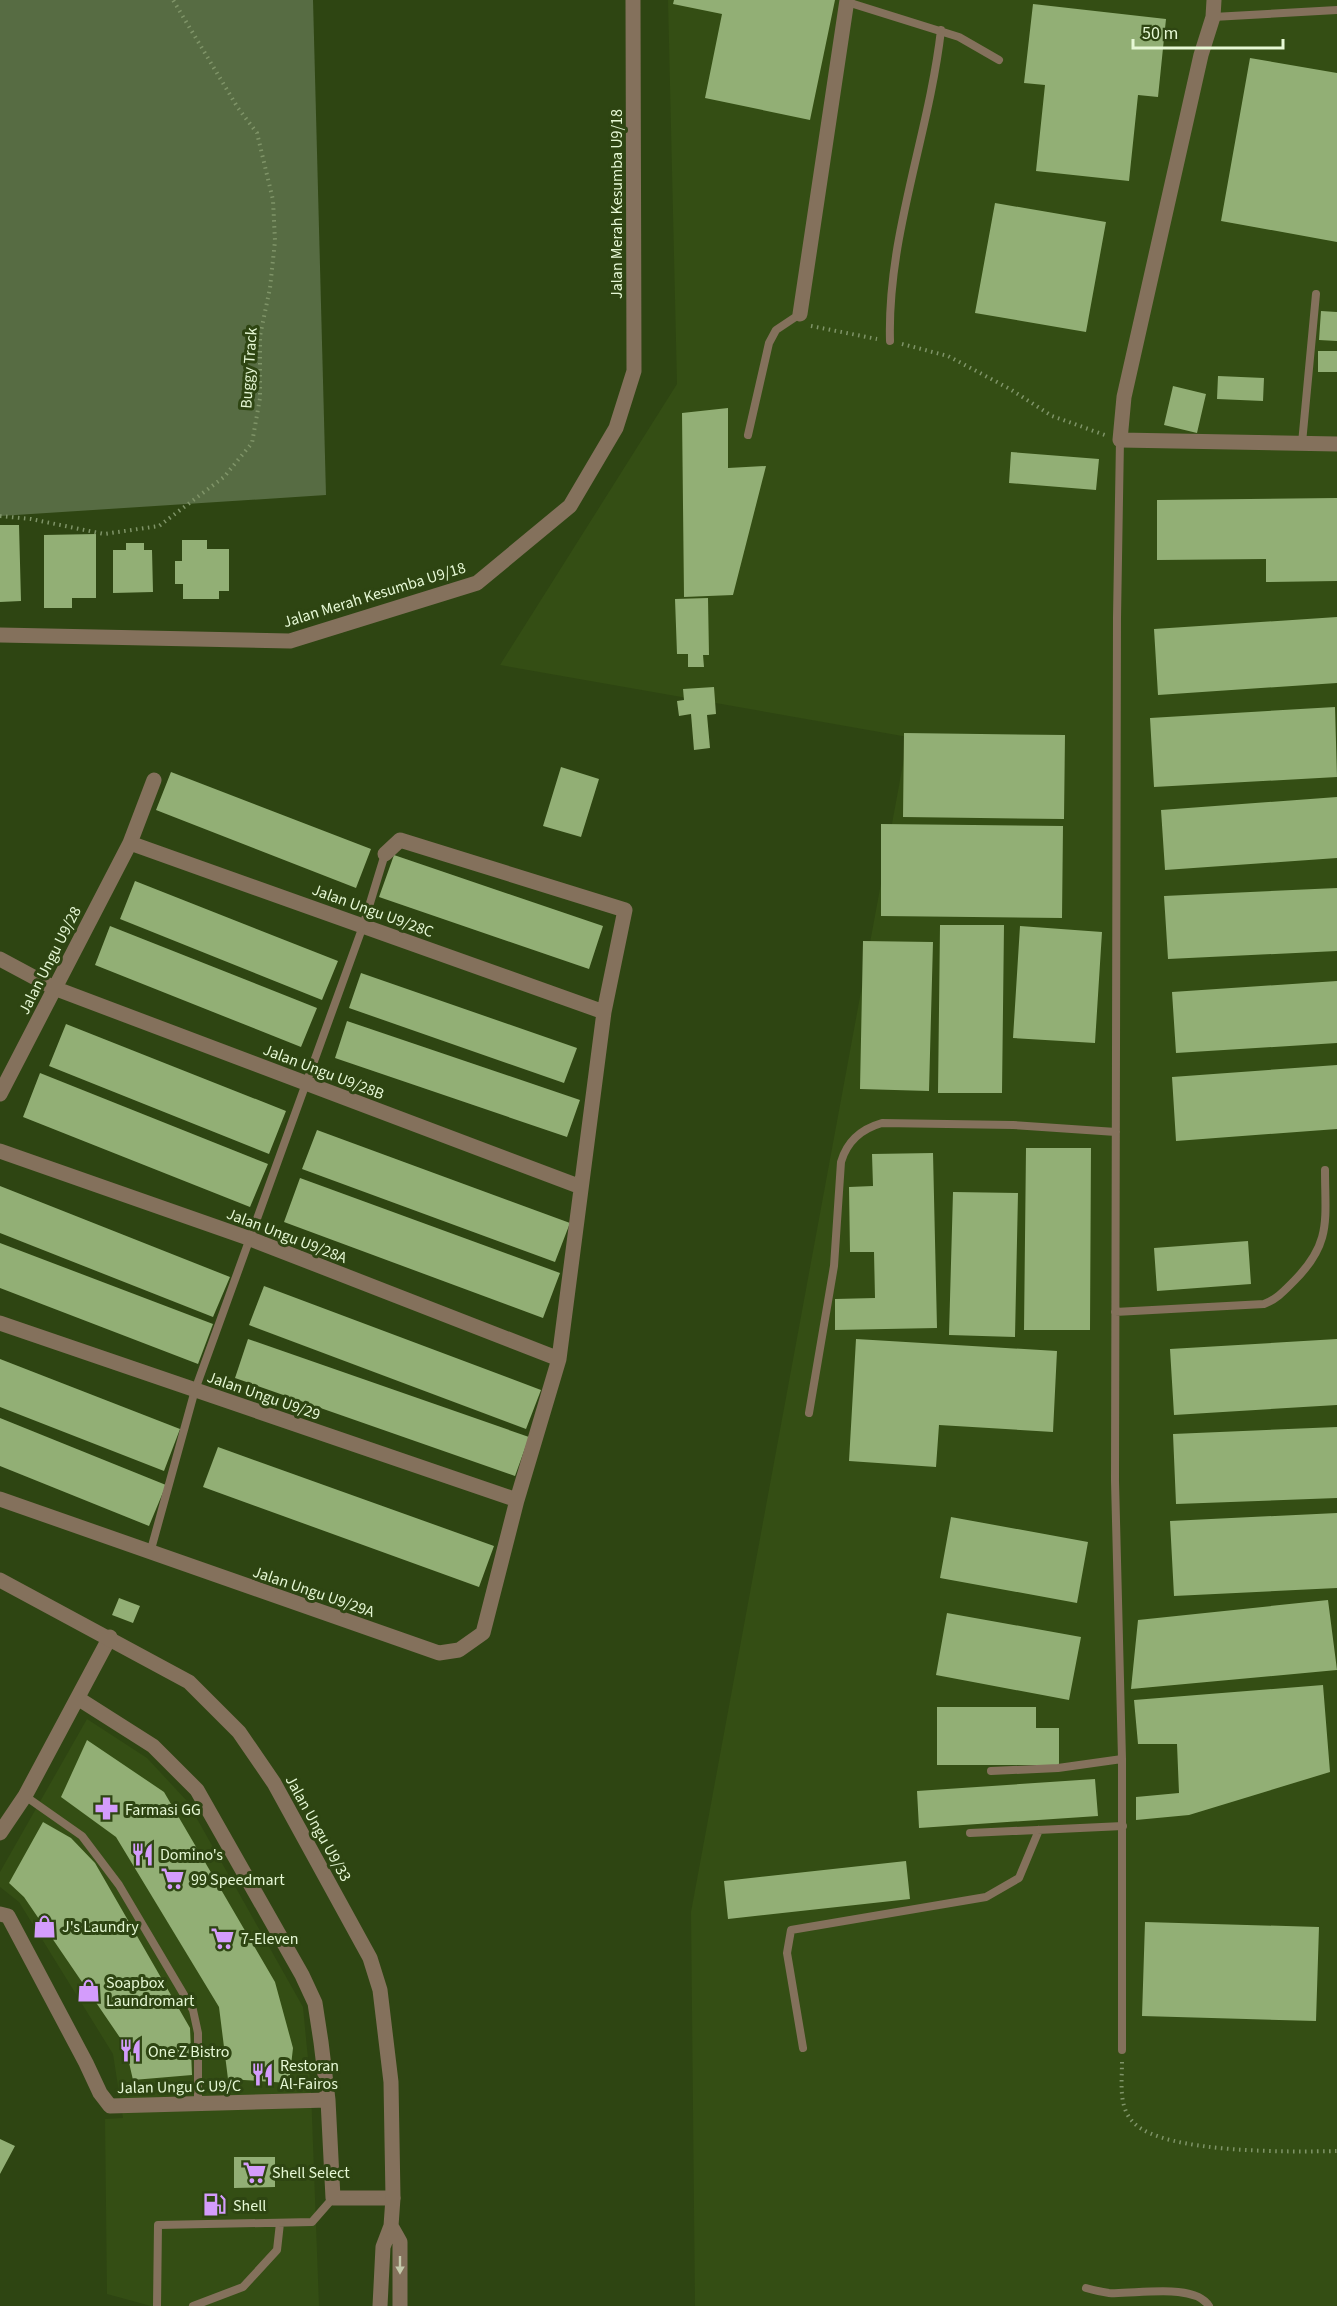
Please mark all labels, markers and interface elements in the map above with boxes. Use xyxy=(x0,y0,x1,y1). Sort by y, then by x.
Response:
scale bar xyxy=(1133,12,1283,50)
text: 50 m xyxy=(1142,21,1178,46)
street label: Jalan Merah Kesumba U9/18 xyxy=(606,109,628,299)
street label: Buggy Track xyxy=(235,327,263,409)
street label: Jalan Merah Kesumba U9/18 xyxy=(280,557,468,633)
street label: Jalan Ungu U9/28C xyxy=(309,879,436,943)
street label: Jalan Ungu U9/28 xyxy=(13,903,87,1018)
street label: Jalan Ungu U9/28B xyxy=(260,1039,387,1105)
street label: Jalan Ungu U9/28A xyxy=(223,1203,350,1269)
street label: Jalan Ungu U9/29 xyxy=(204,1366,323,1426)
street label: Jalan Ungu U9/29A xyxy=(250,1561,378,1623)
street label: Jalan Ungu U9/33 xyxy=(280,1771,357,1886)
pharmacy icon: Farmasi GG xyxy=(94,1796,120,1822)
place label: Farmasi GG xyxy=(125,1799,201,1821)
restaurant icon: Domino's xyxy=(129,1841,155,1867)
place label: Domino's xyxy=(160,1844,223,1866)
supermarket icon: 99 Speedmart xyxy=(160,1866,186,1892)
place label: 99 Speedmart xyxy=(191,1869,285,1891)
shop icon: J's Laundry xyxy=(31,1913,57,1939)
place label: J's Laundry xyxy=(62,1916,139,1938)
supermarket icon: 7-Eleven xyxy=(210,1925,236,1951)
place label: 7-Eleven xyxy=(241,1928,299,1950)
place label: Soapbox Laundromart xyxy=(106,1972,195,2012)
shop icon: Soapbox Laundromart xyxy=(75,1978,101,2004)
restaurant icon: One Z Bistro xyxy=(117,2038,143,2064)
place label: One Z Bistro xyxy=(148,2041,230,2063)
place label: Restoran Al-Fairos xyxy=(280,2055,339,2095)
restaurant icon: Restoran Al-Fairos xyxy=(249,2061,275,2087)
street label: Jalan Ungu C U9/C xyxy=(117,2075,241,2099)
supermarket icon: Shell Select xyxy=(241,2159,267,2185)
place label: Shell Select xyxy=(272,2162,350,2184)
fuel station icon: Shell xyxy=(202,2192,228,2218)
place label: Shell xyxy=(233,2195,266,2217)
one-way arrow xyxy=(395,2256,405,2275)

